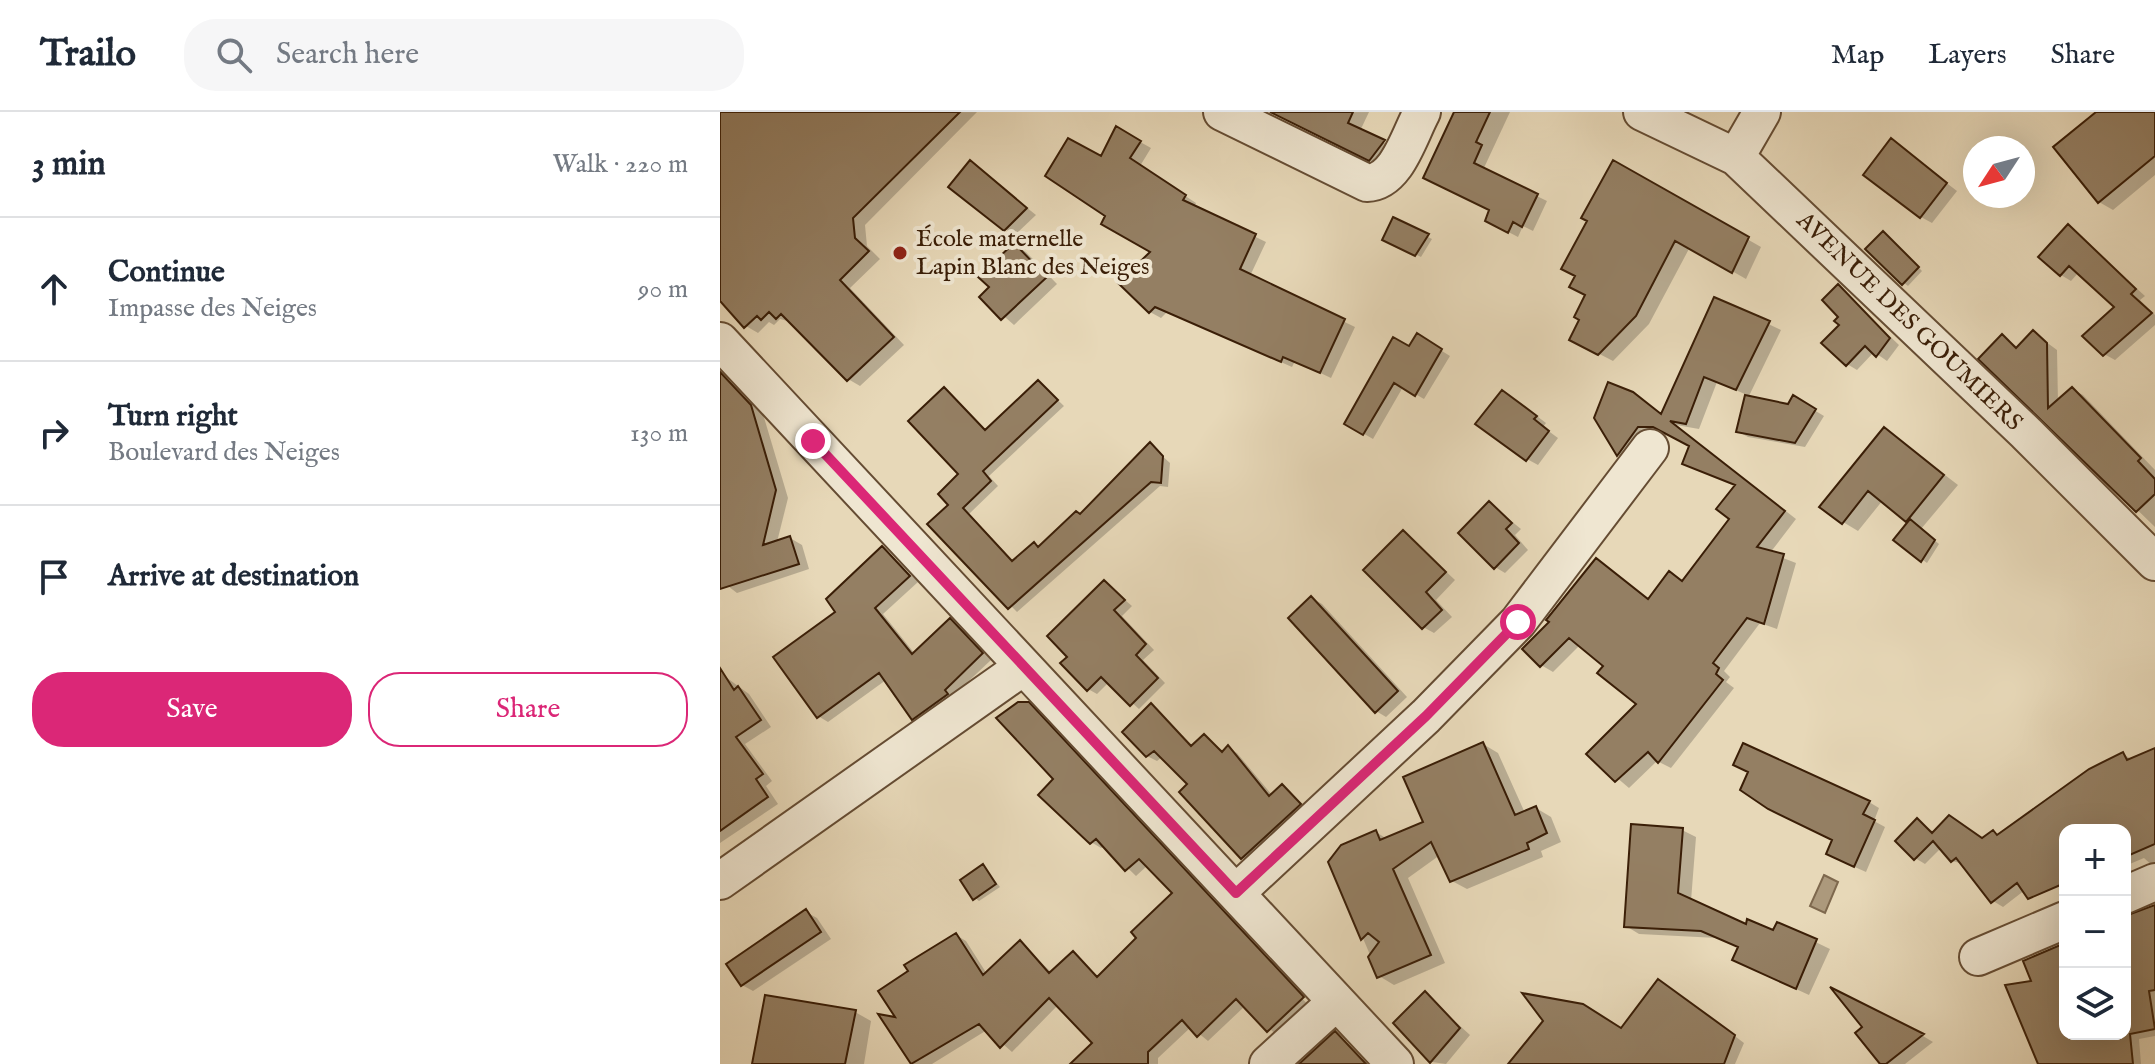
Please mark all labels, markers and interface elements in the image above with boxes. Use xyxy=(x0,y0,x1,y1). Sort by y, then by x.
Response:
search box xyxy=(184,19,744,91)
text: Trailo xyxy=(40,31,136,79)
icon: search xyxy=(212,33,256,77)
text: Search here xyxy=(276,36,419,74)
text: Map xyxy=(1831,38,1884,73)
text: Layers xyxy=(1928,38,2007,73)
text: Share xyxy=(2051,38,2115,73)
north arrow xyxy=(1963,136,2035,208)
text: 3 min xyxy=(32,143,106,186)
text: Walk · 220 m xyxy=(553,148,688,181)
street label: AVENUE DES GOUMIERS xyxy=(1789,205,2029,438)
place label: École maternelle Lapin Blanc des Neiges xyxy=(916,224,1149,283)
marker: École maternelle Lapin Blanc des Neiges xyxy=(891,244,909,262)
text: Continue xyxy=(108,254,225,292)
icon: ahead xyxy=(32,267,76,311)
text: 90 m xyxy=(638,273,688,306)
text: Impasse des Neiges xyxy=(108,292,317,325)
text: Turn right xyxy=(108,398,238,436)
icon: right xyxy=(32,411,76,455)
text: 130 m xyxy=(630,417,688,450)
route end xyxy=(795,423,831,459)
text: Boulevard des Neiges xyxy=(108,436,340,469)
icon: arrive xyxy=(32,555,76,599)
text: Arrive at destination xyxy=(108,558,359,596)
route start xyxy=(1500,604,1536,640)
button: Save xyxy=(32,672,352,747)
button: Share xyxy=(368,672,688,747)
map controls xyxy=(2059,824,2131,1040)
button: + xyxy=(2059,824,2131,896)
button: − xyxy=(2059,896,2131,968)
button: layers xyxy=(2059,968,2131,1040)

